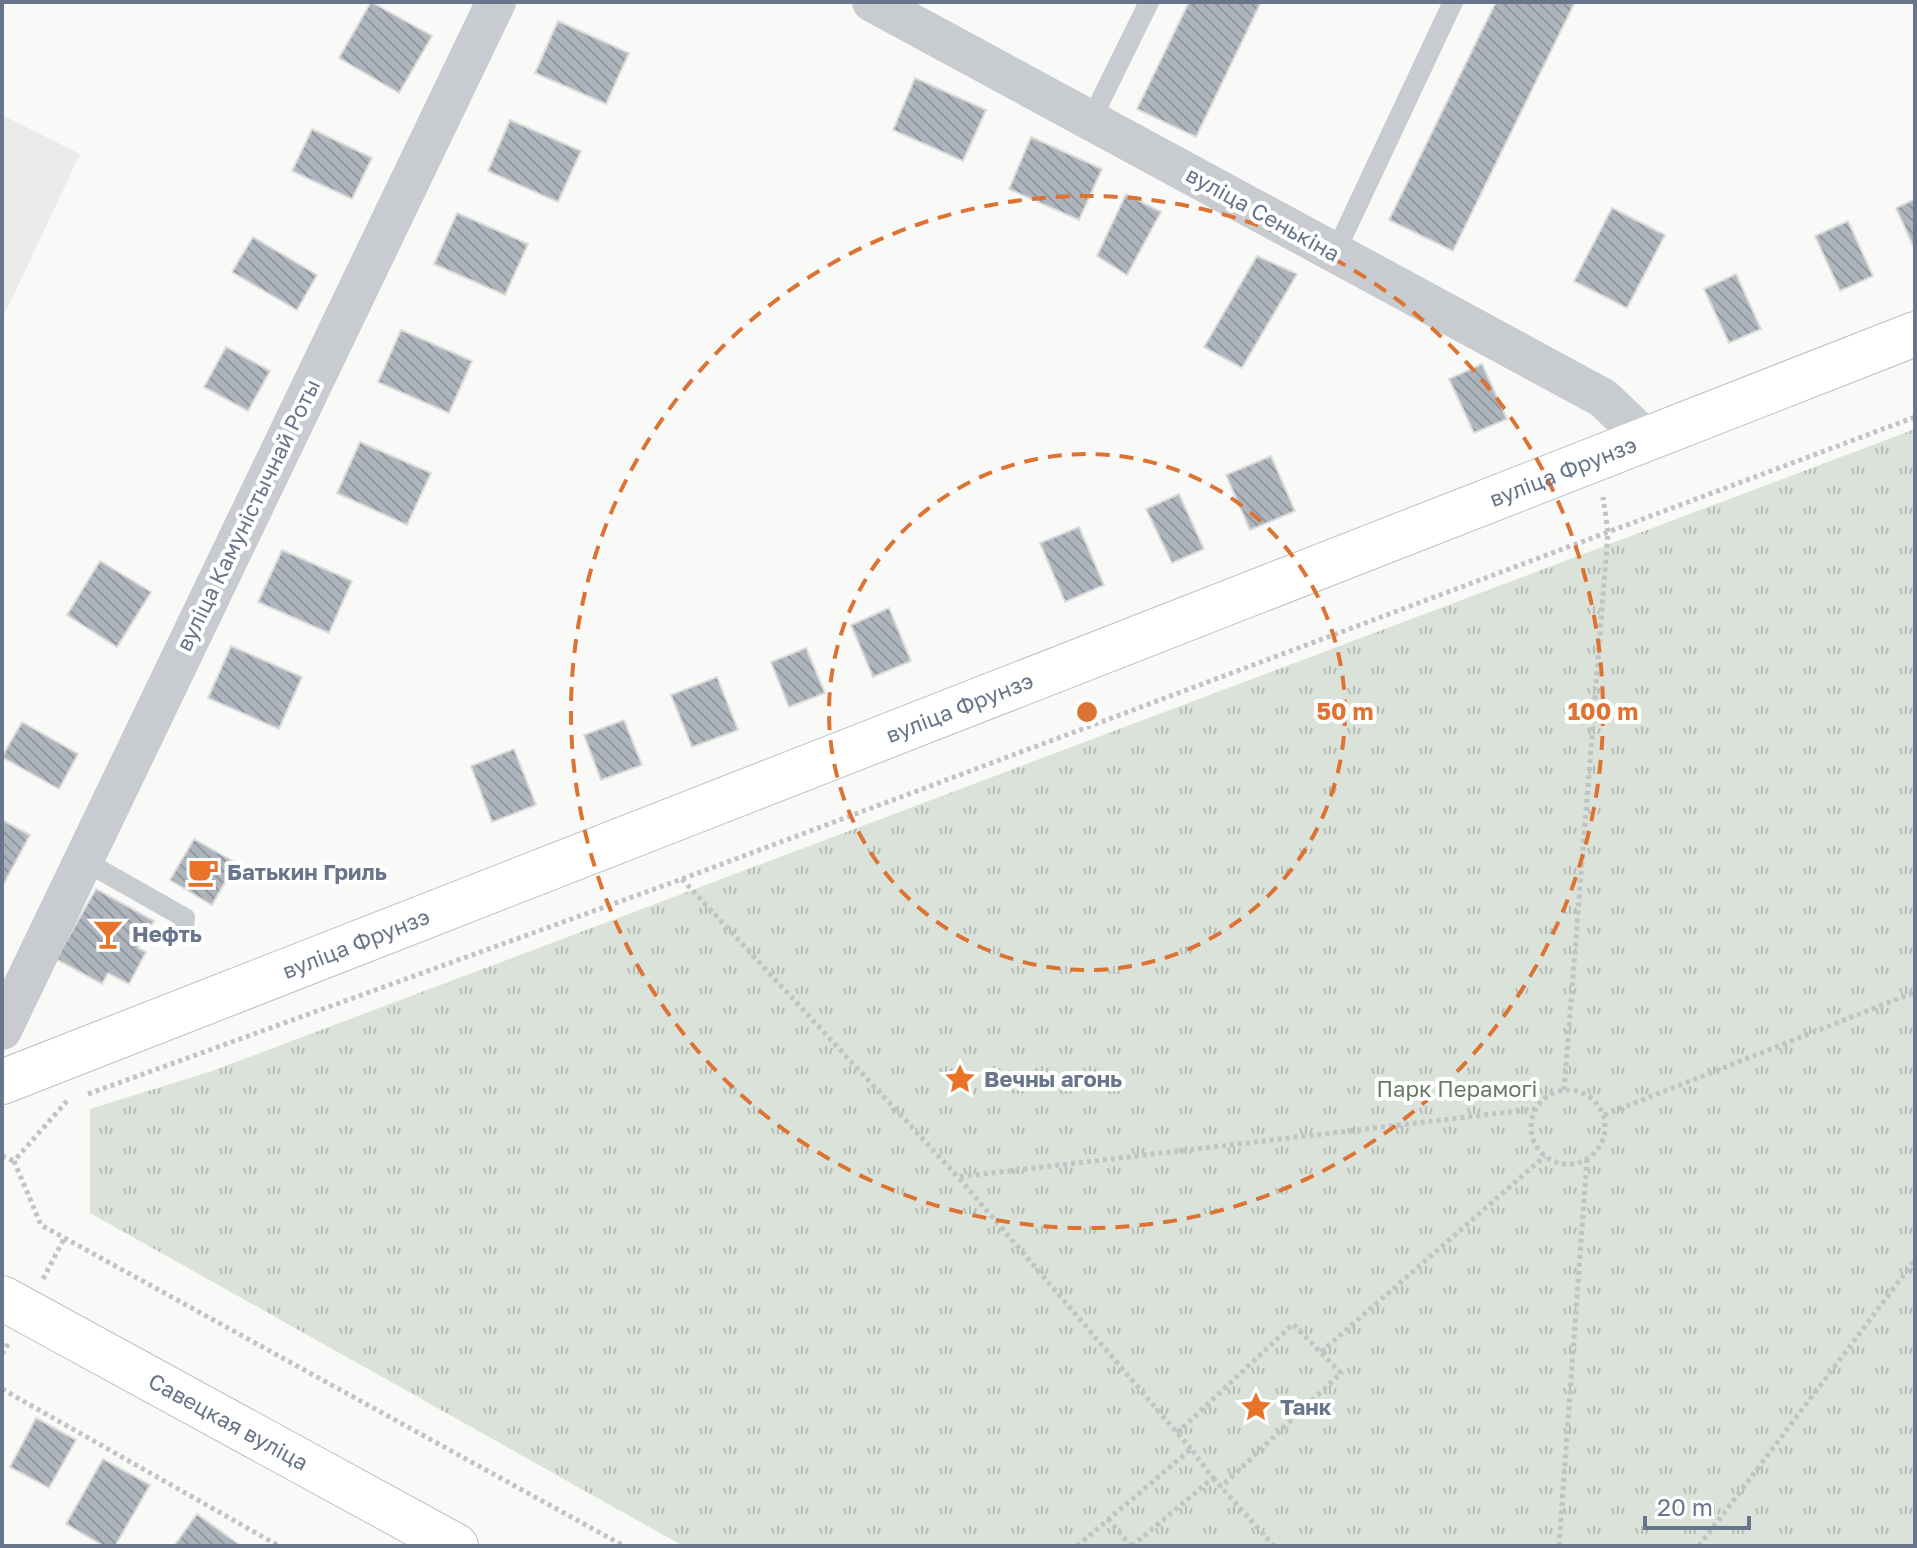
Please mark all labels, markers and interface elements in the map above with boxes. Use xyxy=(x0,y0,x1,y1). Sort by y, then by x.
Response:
street label: вуліца Сенькіна xyxy=(1182,160,1345,267)
street label: вуліца Камуністычнай Роты xyxy=(170,374,325,655)
street label: вуліца Фрунзэ xyxy=(1485,430,1640,512)
street label: вуліца Фрунзэ xyxy=(882,666,1037,748)
text: 50 m xyxy=(1316,696,1374,725)
text: 100 m xyxy=(1568,696,1638,725)
centre of rings xyxy=(1073,698,1101,726)
cafe icon: Батькин Гриль xyxy=(186,855,220,889)
place label: Батькин Гриль xyxy=(227,858,387,885)
street label: вуліца Фрунзэ xyxy=(278,902,433,984)
bar icon: Нефть xyxy=(91,917,125,951)
place label: Нефть xyxy=(132,920,202,947)
place icon: Вечны агонь xyxy=(943,1062,977,1096)
place label: Вечны агонь xyxy=(984,1065,1122,1092)
park label: Парк Перамогі xyxy=(1377,1075,1537,1102)
street label: Савецкая вуліца xyxy=(144,1367,313,1476)
place icon: Танк xyxy=(1239,1390,1273,1424)
place label: Танк xyxy=(1280,1393,1332,1420)
scale bar xyxy=(1645,1480,1749,1530)
text: 20 m xyxy=(1657,1492,1713,1521)

